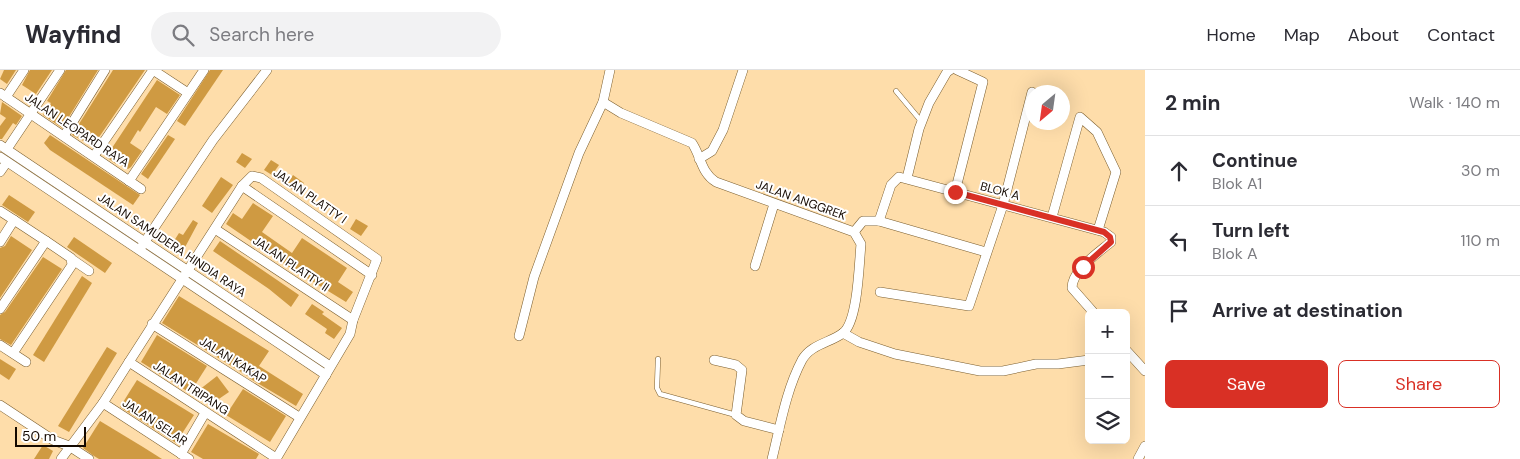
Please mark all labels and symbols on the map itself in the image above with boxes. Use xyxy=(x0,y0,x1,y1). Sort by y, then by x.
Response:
north arrow xyxy=(1025,85,1070,130)
street label: JALAN LEOPARD RAYA xyxy=(22,89,132,171)
street label: JALAN PLATTY I xyxy=(270,165,350,227)
street label: JALAN ANGGREK xyxy=(754,176,848,224)
street label: BLOK A xyxy=(978,178,1022,204)
route end xyxy=(944,181,967,204)
street label: JALAN SAMUDERA HINDIA RAYA xyxy=(95,189,249,301)
street label: JALAN PLATTY II xyxy=(250,233,332,295)
route start xyxy=(1072,256,1095,279)
street label: JALAN KAKAP xyxy=(196,333,270,387)
street label: JALAN TRIPANG xyxy=(150,358,232,418)
street label: JALAN SELAR xyxy=(119,395,191,449)
scale bar xyxy=(15,424,86,447)

